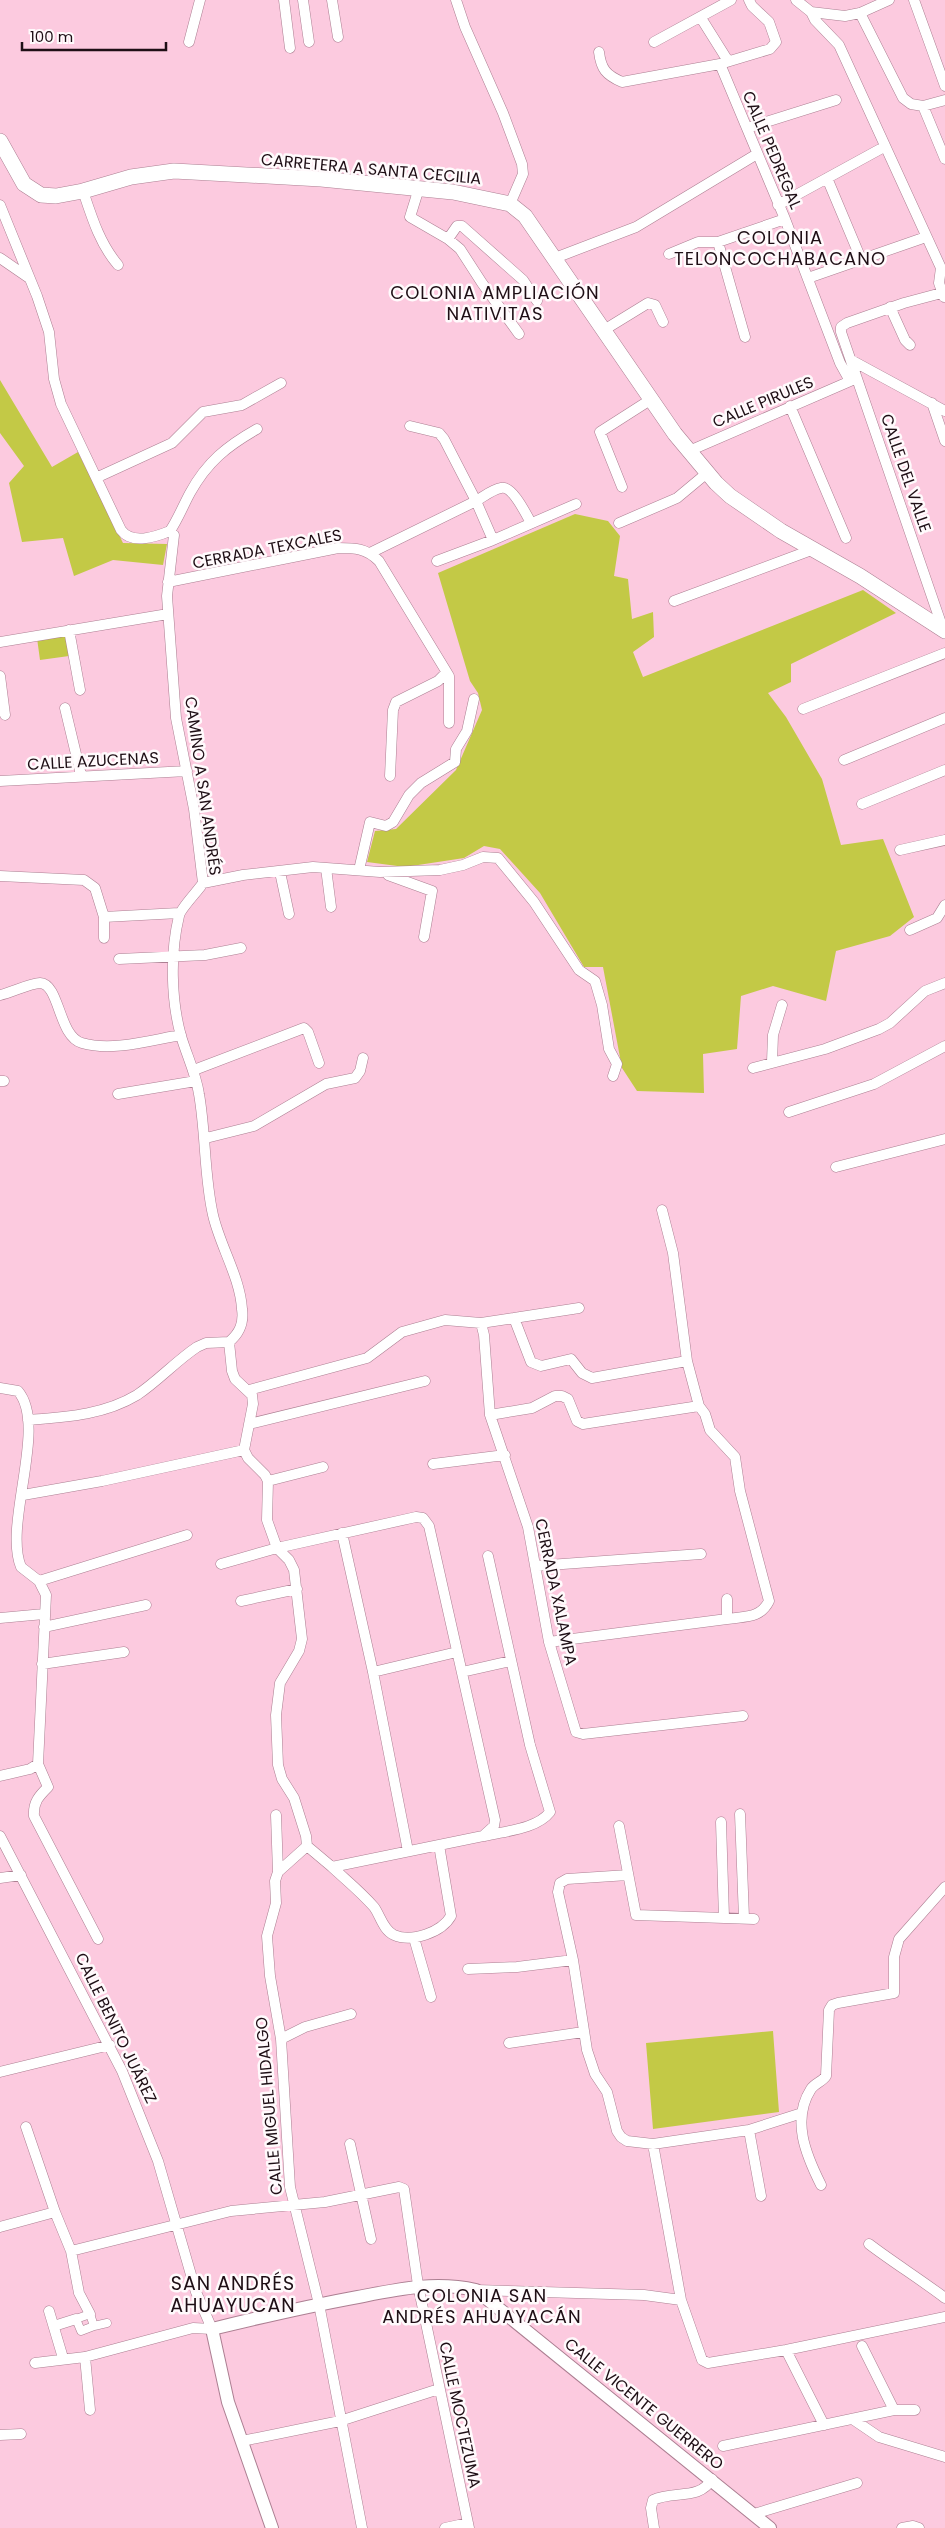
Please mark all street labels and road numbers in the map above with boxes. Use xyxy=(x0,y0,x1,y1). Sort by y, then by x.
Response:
street label: CALLE PEDREGAL xyxy=(737,87,807,213)
street label: CARRETERA A SANTA CECILIA xyxy=(260,148,482,190)
street label: CALLE PIRULES xyxy=(709,370,817,434)
street label: CALLE DEL VALLE xyxy=(875,411,937,535)
street label: CERRADA TEXCALES xyxy=(190,523,344,575)
street label: CAMINO A SAN ANDRÉS xyxy=(179,695,227,877)
street label: CALLE AZUCENAS xyxy=(27,746,159,776)
street label: CERRADA XALAMPA xyxy=(529,1517,583,1668)
street label: CALLE BENITO JUÁREZ xyxy=(70,1949,162,2107)
street label: CALLE MIGUEL HIDALGO xyxy=(250,2016,288,2196)
street label: CALLE VICENTE GUERRERO xyxy=(560,2333,728,2475)
street label: CALLE MOCTEZUMA xyxy=(433,2340,487,2490)

